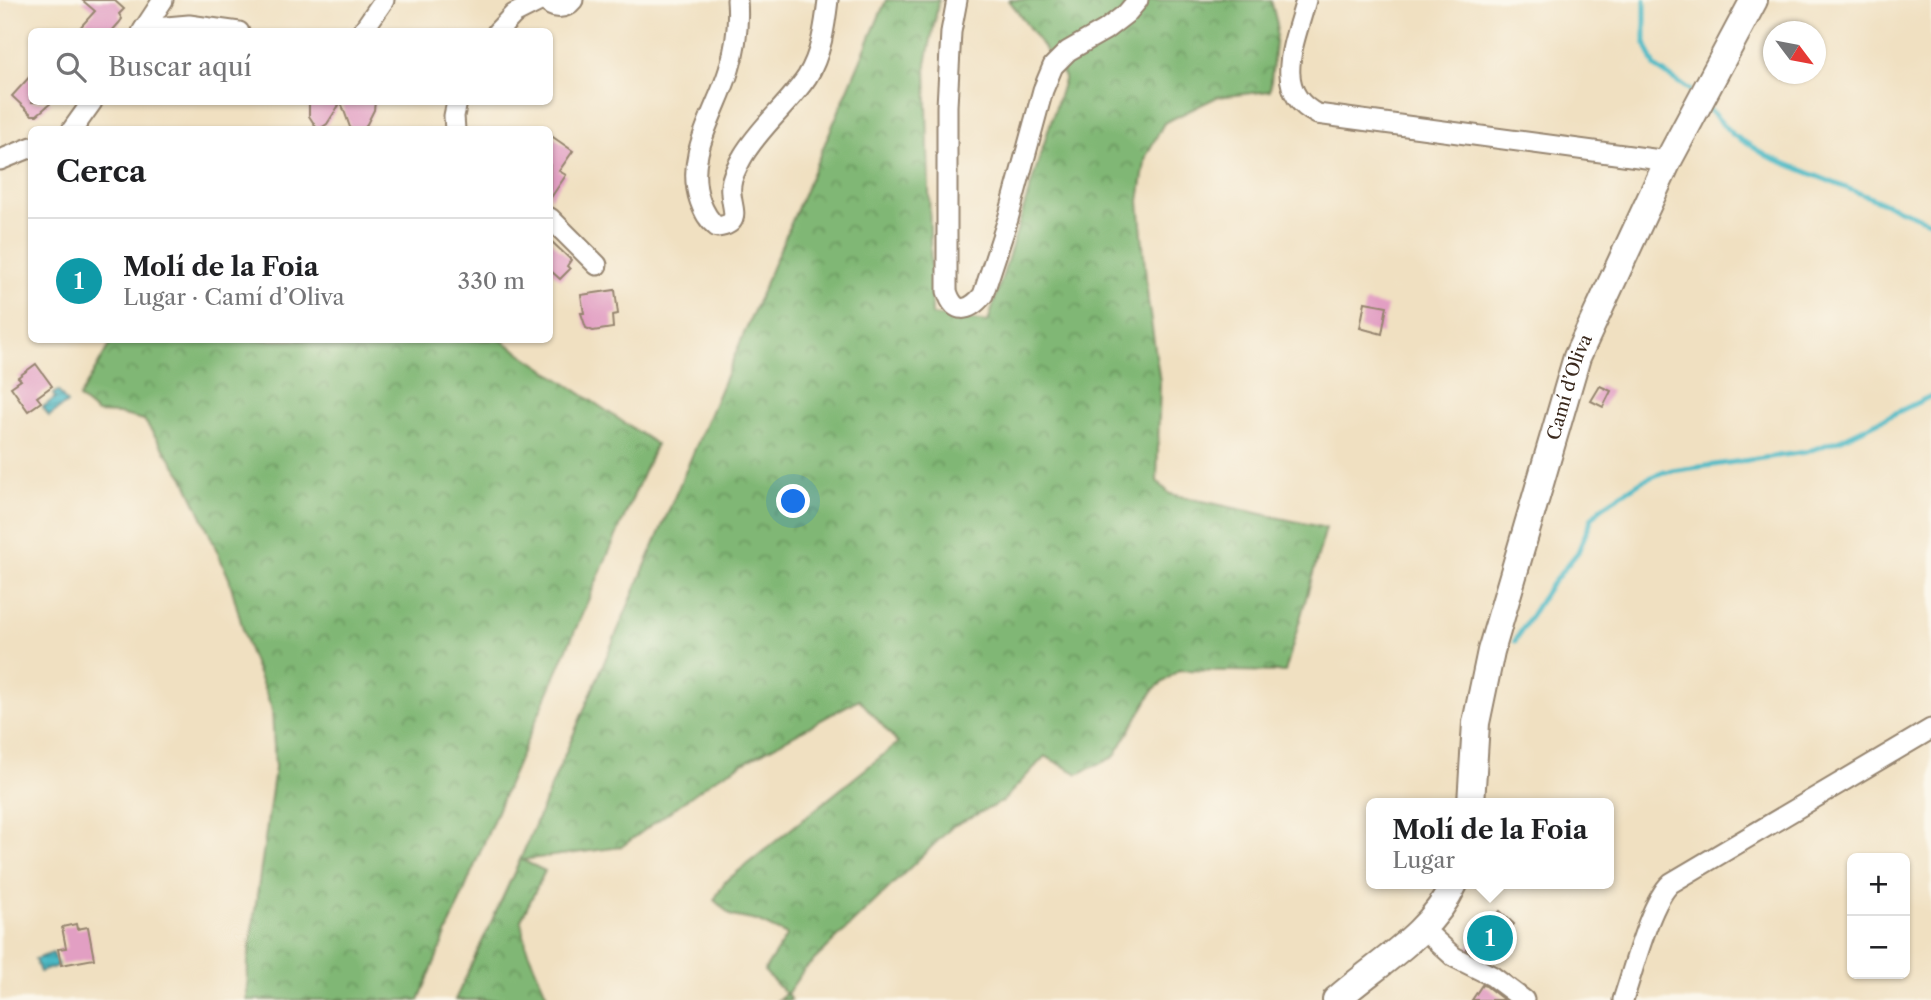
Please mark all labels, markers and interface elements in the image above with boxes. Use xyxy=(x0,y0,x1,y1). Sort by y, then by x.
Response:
north arrow xyxy=(1763,21,1826,84)
search box xyxy=(28,28,553,105)
icon: search xyxy=(52,48,90,86)
text: Buscar aquí xyxy=(108,51,252,83)
text: Cerca xyxy=(56,153,146,190)
text: Molí de la Foia xyxy=(123,251,319,283)
text: 1 xyxy=(74,267,84,295)
text: 330 m xyxy=(458,267,525,295)
text: Lugar · Camí d’Oliva xyxy=(123,283,345,311)
street label: Camí d’Oliva xyxy=(1542,330,1597,443)
your location xyxy=(776,484,810,518)
popup xyxy=(1366,798,1614,889)
text: Molí de la Foia xyxy=(1392,814,1588,846)
text: Lugar xyxy=(1392,846,1455,874)
map controls xyxy=(1847,853,1910,979)
button: + xyxy=(1847,853,1910,916)
pin: 1 xyxy=(1467,912,1513,964)
button: − xyxy=(1847,916,1910,979)

